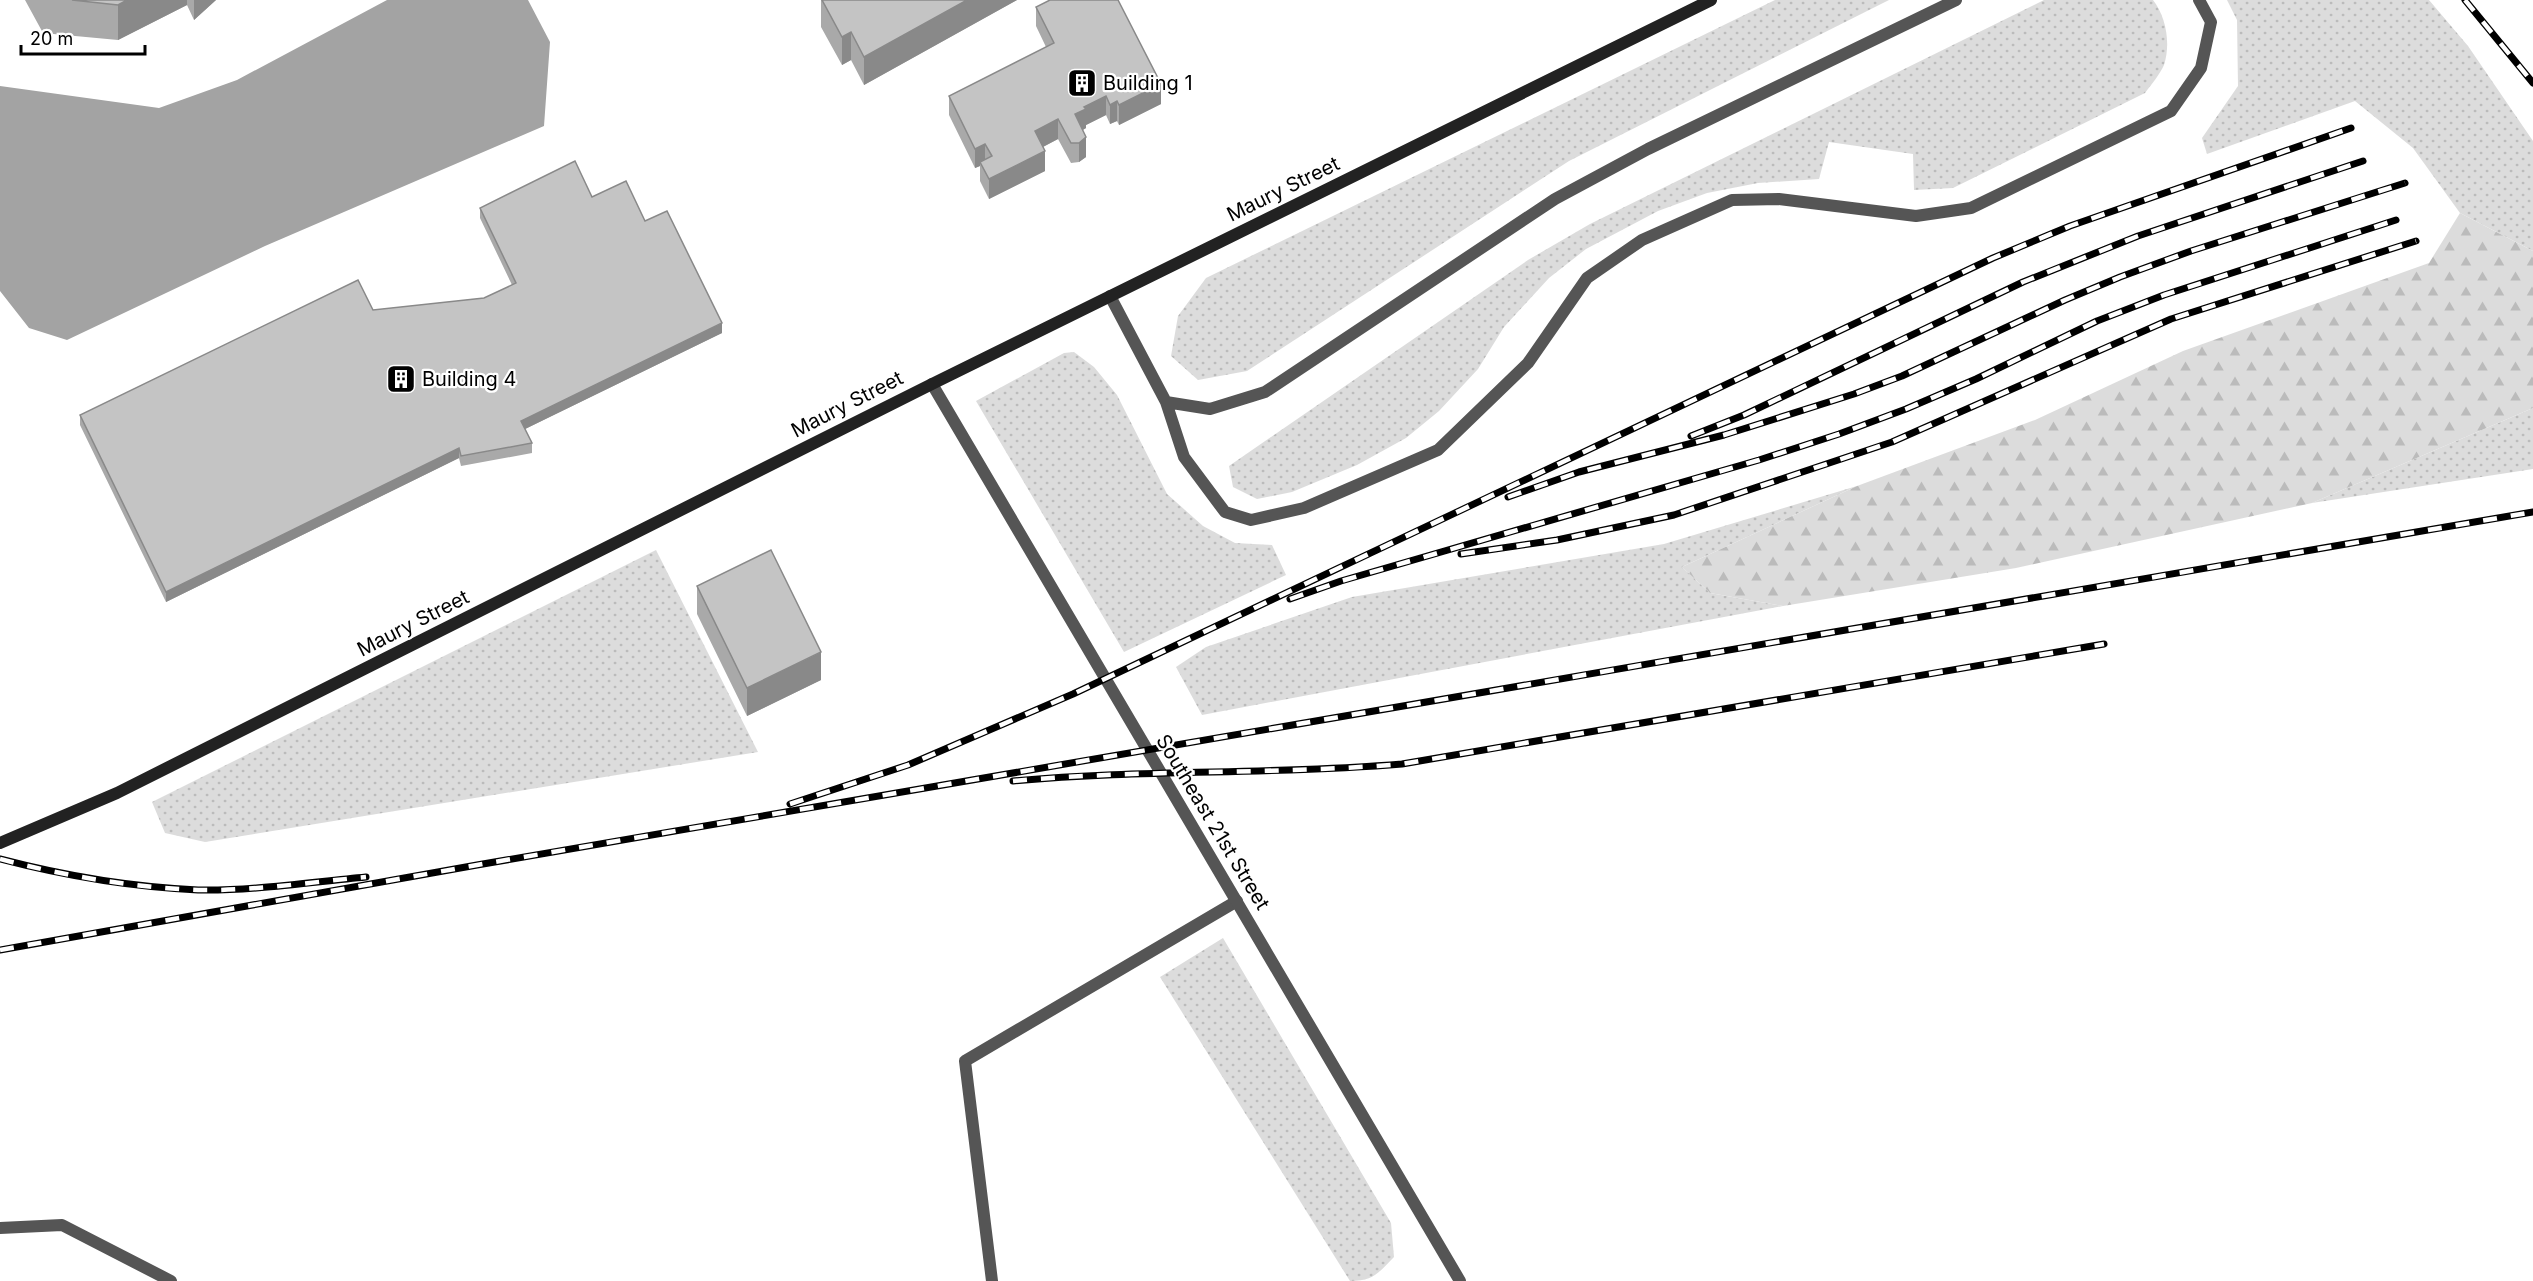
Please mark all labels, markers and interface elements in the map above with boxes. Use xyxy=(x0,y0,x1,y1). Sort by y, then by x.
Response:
scale bar xyxy=(21,18,146,56)
text: 20 m xyxy=(30,28,73,49)
building icon: Building 1 xyxy=(1066,67,1098,99)
place label: Building 1 xyxy=(1103,71,1193,95)
street label: Maury Street xyxy=(1223,151,1344,227)
building icon: Building 4 xyxy=(385,363,417,395)
street label: Maury Street xyxy=(787,365,907,442)
place label: Building 4 xyxy=(422,367,516,391)
street label: Maury Street xyxy=(353,584,473,661)
street label: Southeast 21st Street xyxy=(1151,730,1275,914)

